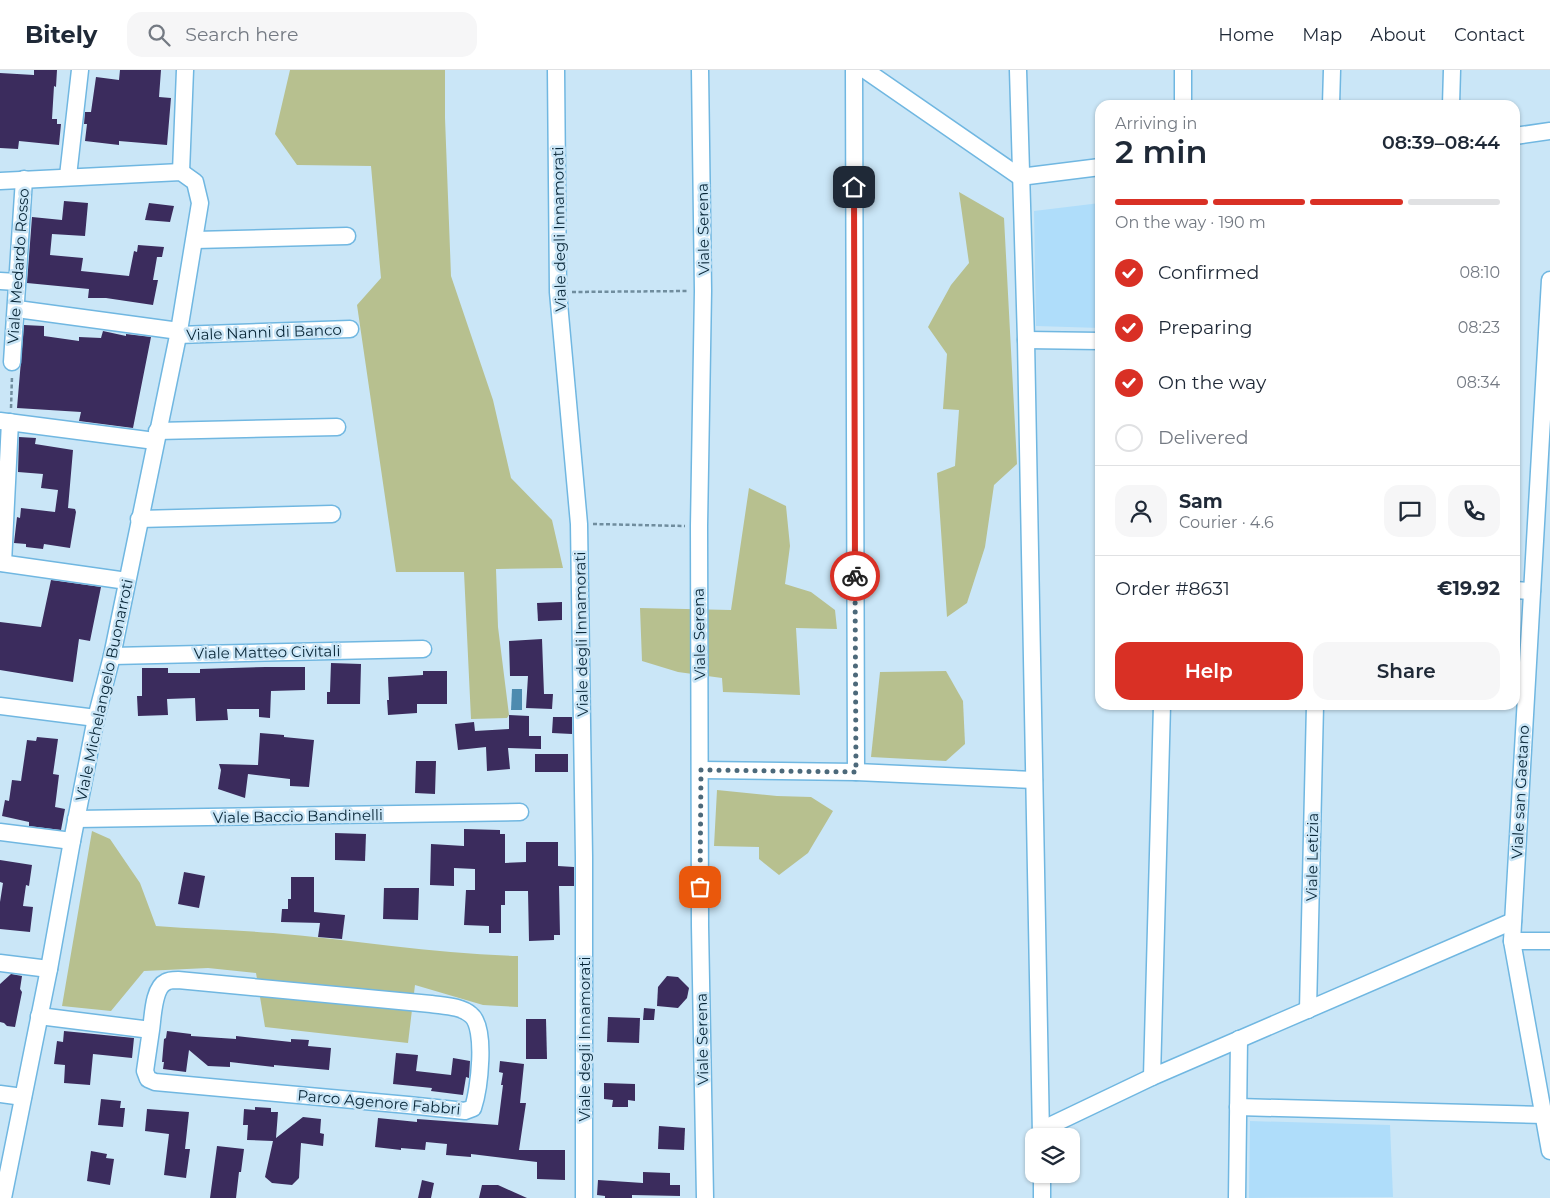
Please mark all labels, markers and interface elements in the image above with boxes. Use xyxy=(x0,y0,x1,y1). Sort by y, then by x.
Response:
search box xyxy=(127,12,477,57)
text: Bitely xyxy=(25,20,97,49)
icon: search xyxy=(145,21,173,49)
text: Search here xyxy=(185,23,298,46)
text: Home xyxy=(1218,24,1274,46)
text: Map xyxy=(1302,24,1342,46)
text: About xyxy=(1370,24,1426,46)
text: Contact xyxy=(1454,24,1525,46)
text: Arriving in xyxy=(1115,114,1197,133)
text: 08:39–08:44 xyxy=(1382,131,1500,154)
text: 2 min xyxy=(1115,132,1207,171)
street label: Viale degli Innamorati xyxy=(548,146,570,312)
pin xyxy=(833,166,875,208)
icon: home xyxy=(840,173,868,201)
street label: Viale Serena xyxy=(693,183,713,275)
street label: Viale Medardo Rosso xyxy=(3,187,33,345)
text: On the way · 190 m xyxy=(1115,213,1266,232)
icon: check xyxy=(1115,259,1143,287)
text: Confirmed xyxy=(1158,261,1259,284)
text: 08:10 xyxy=(1459,263,1500,282)
icon: check xyxy=(1115,314,1143,342)
text: Preparing xyxy=(1158,316,1253,339)
text: 08:23 xyxy=(1458,318,1500,337)
street label: Viale Nanni di Banco xyxy=(186,320,342,344)
icon: check xyxy=(1115,369,1143,397)
text: On the way xyxy=(1158,371,1266,394)
text: 08:34 xyxy=(1456,373,1500,392)
text: Delivered xyxy=(1158,426,1249,449)
button: person xyxy=(1115,485,1167,537)
button: chat xyxy=(1384,485,1436,537)
button: phone xyxy=(1448,485,1500,537)
text: Sam xyxy=(1179,490,1223,513)
text: Courier · 4.6 xyxy=(1179,513,1274,532)
street label: Viale degli Innamorati xyxy=(570,551,592,717)
courier xyxy=(830,551,880,601)
icon: bike xyxy=(841,562,869,590)
street label: Viale Michelangelo Buonarroti xyxy=(71,577,137,803)
text: Order #8631 xyxy=(1115,577,1230,600)
text: €19.92 xyxy=(1437,577,1500,600)
street label: Viale Serena xyxy=(689,588,709,680)
street label: Viale Matteo Civitali xyxy=(193,641,341,663)
button: Help xyxy=(1115,642,1303,700)
button: Share xyxy=(1313,642,1500,700)
street label: Viale san Gaetano xyxy=(1507,725,1533,859)
street label: Viale Baccio Bandinelli xyxy=(213,805,383,827)
street label: Viale Letizia xyxy=(1302,813,1322,901)
pin xyxy=(679,866,721,908)
icon: bag xyxy=(686,873,714,901)
street label: Viale degli Innamorati xyxy=(575,957,594,1121)
street label: Viale Serena xyxy=(692,993,712,1085)
street label: Parco Agenore Fabbri xyxy=(297,1085,461,1119)
map controls xyxy=(1025,1128,1080,1183)
button: layers xyxy=(1025,1128,1080,1183)

